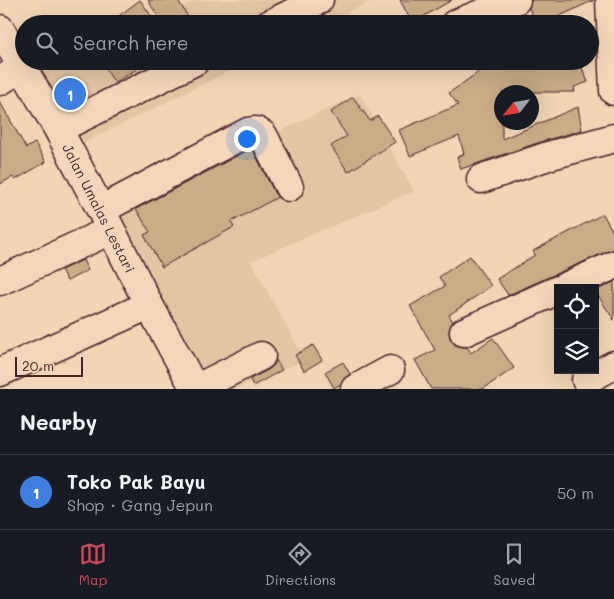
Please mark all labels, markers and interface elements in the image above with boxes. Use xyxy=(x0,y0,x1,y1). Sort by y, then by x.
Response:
search box xyxy=(15,15,599,70)
icon: search xyxy=(33,29,61,57)
text: Search here xyxy=(73,30,189,55)
pin: 1 xyxy=(54,75,86,113)
north arrow xyxy=(494,85,539,130)
your location xyxy=(234,126,260,152)
street label: Jalan Umalas Lestari xyxy=(58,140,140,276)
map controls xyxy=(554,284,599,374)
button: locate xyxy=(554,284,599,329)
button: layers xyxy=(554,329,599,374)
scale bar xyxy=(15,354,82,377)
text: 20 m xyxy=(22,356,54,375)
text: Nearby xyxy=(20,408,97,435)
text: Toko Pak Bayu xyxy=(67,469,206,494)
text: 1 xyxy=(32,482,40,503)
text: 50 m xyxy=(557,482,594,503)
text: Shop · Gang Jepun xyxy=(67,494,213,515)
tab: Map xyxy=(79,540,107,589)
tab: Directions xyxy=(265,540,336,589)
tab: Saved xyxy=(494,540,535,589)

